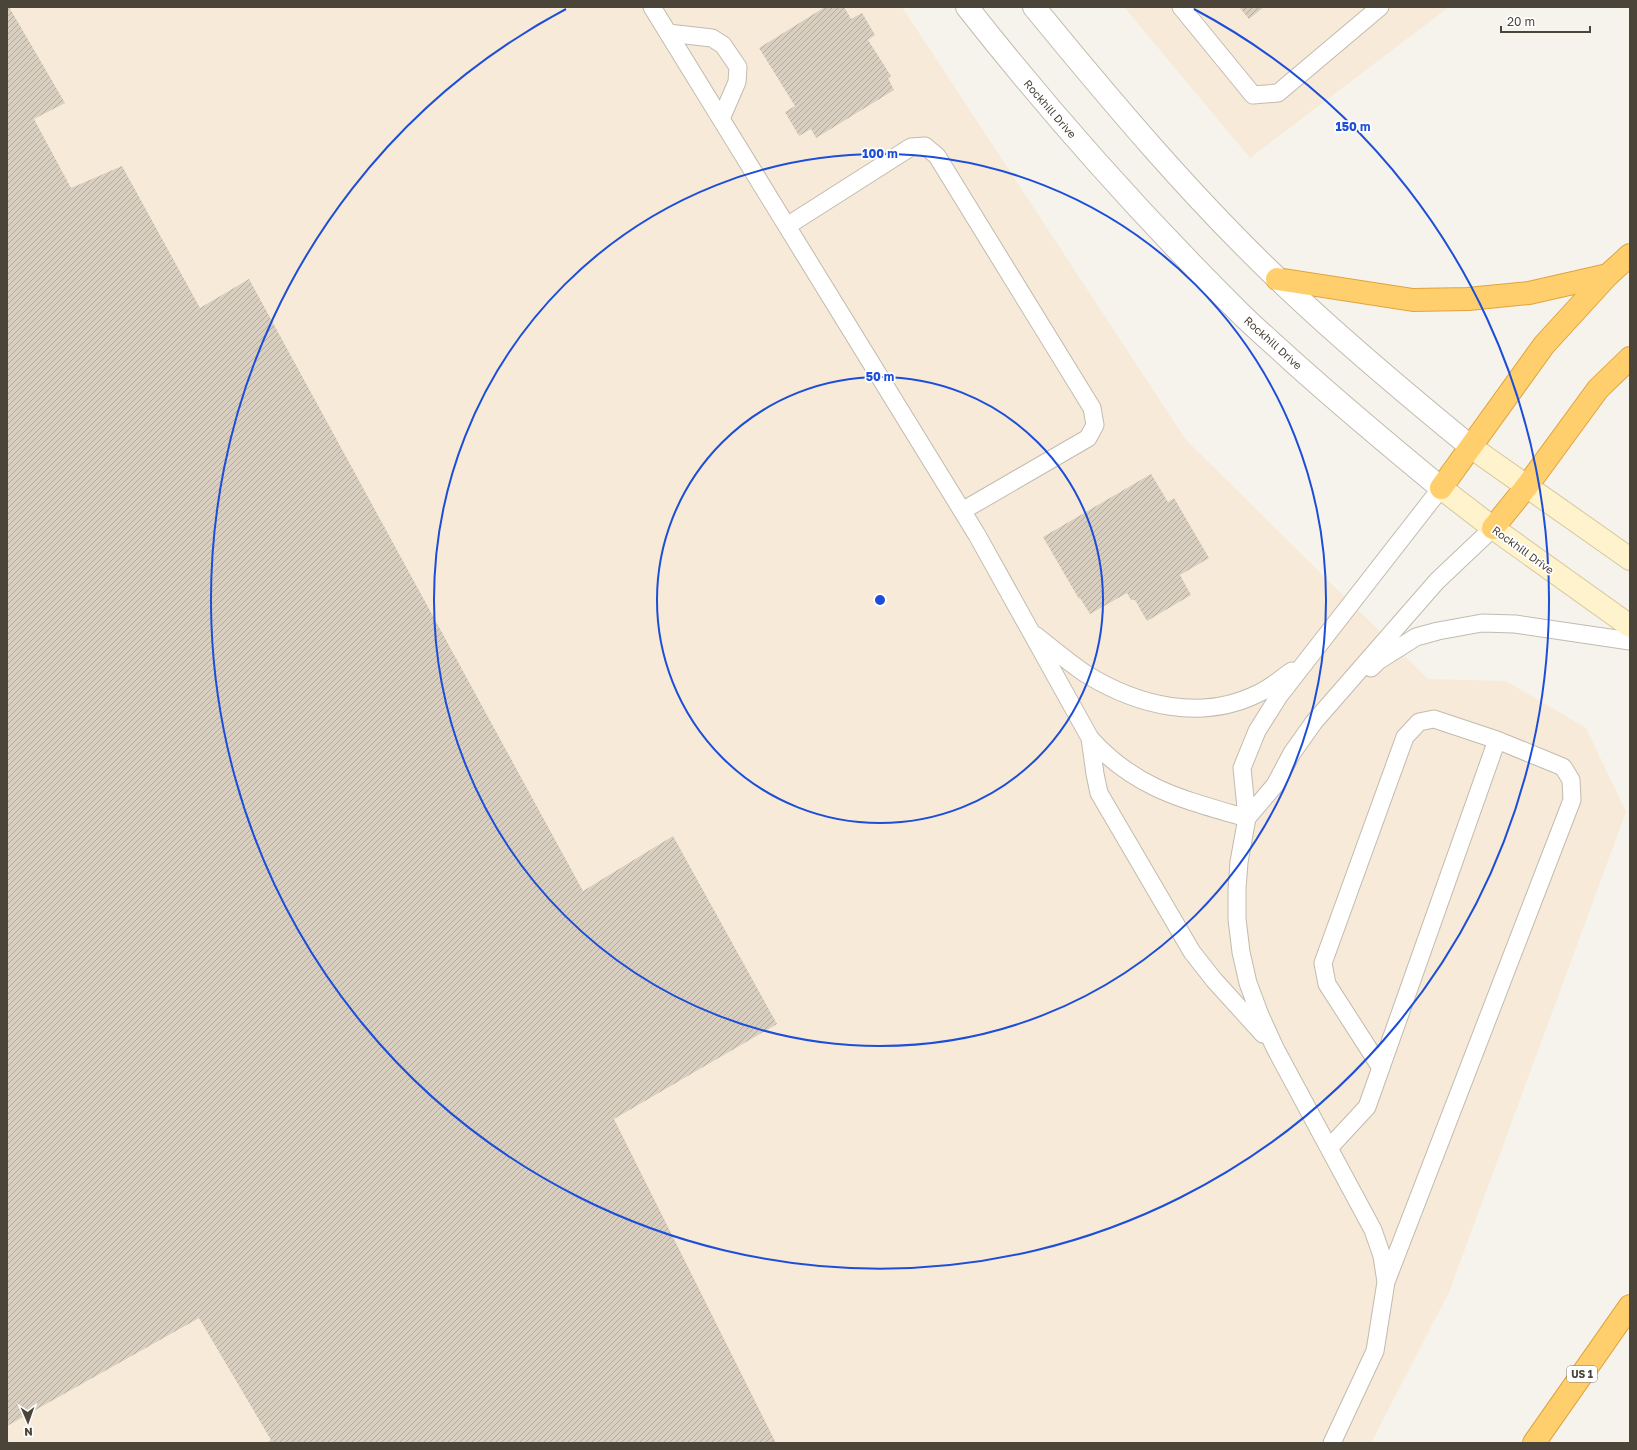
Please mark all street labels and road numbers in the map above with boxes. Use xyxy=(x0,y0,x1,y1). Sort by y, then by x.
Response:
street label: Rockhill Drive xyxy=(1022,77,1079,140)
street label: Rockhill Drive xyxy=(1242,313,1305,372)
street label: Rockhill Drive xyxy=(1490,523,1557,576)
road number: US 1 xyxy=(1567,1366,1597,1382)

